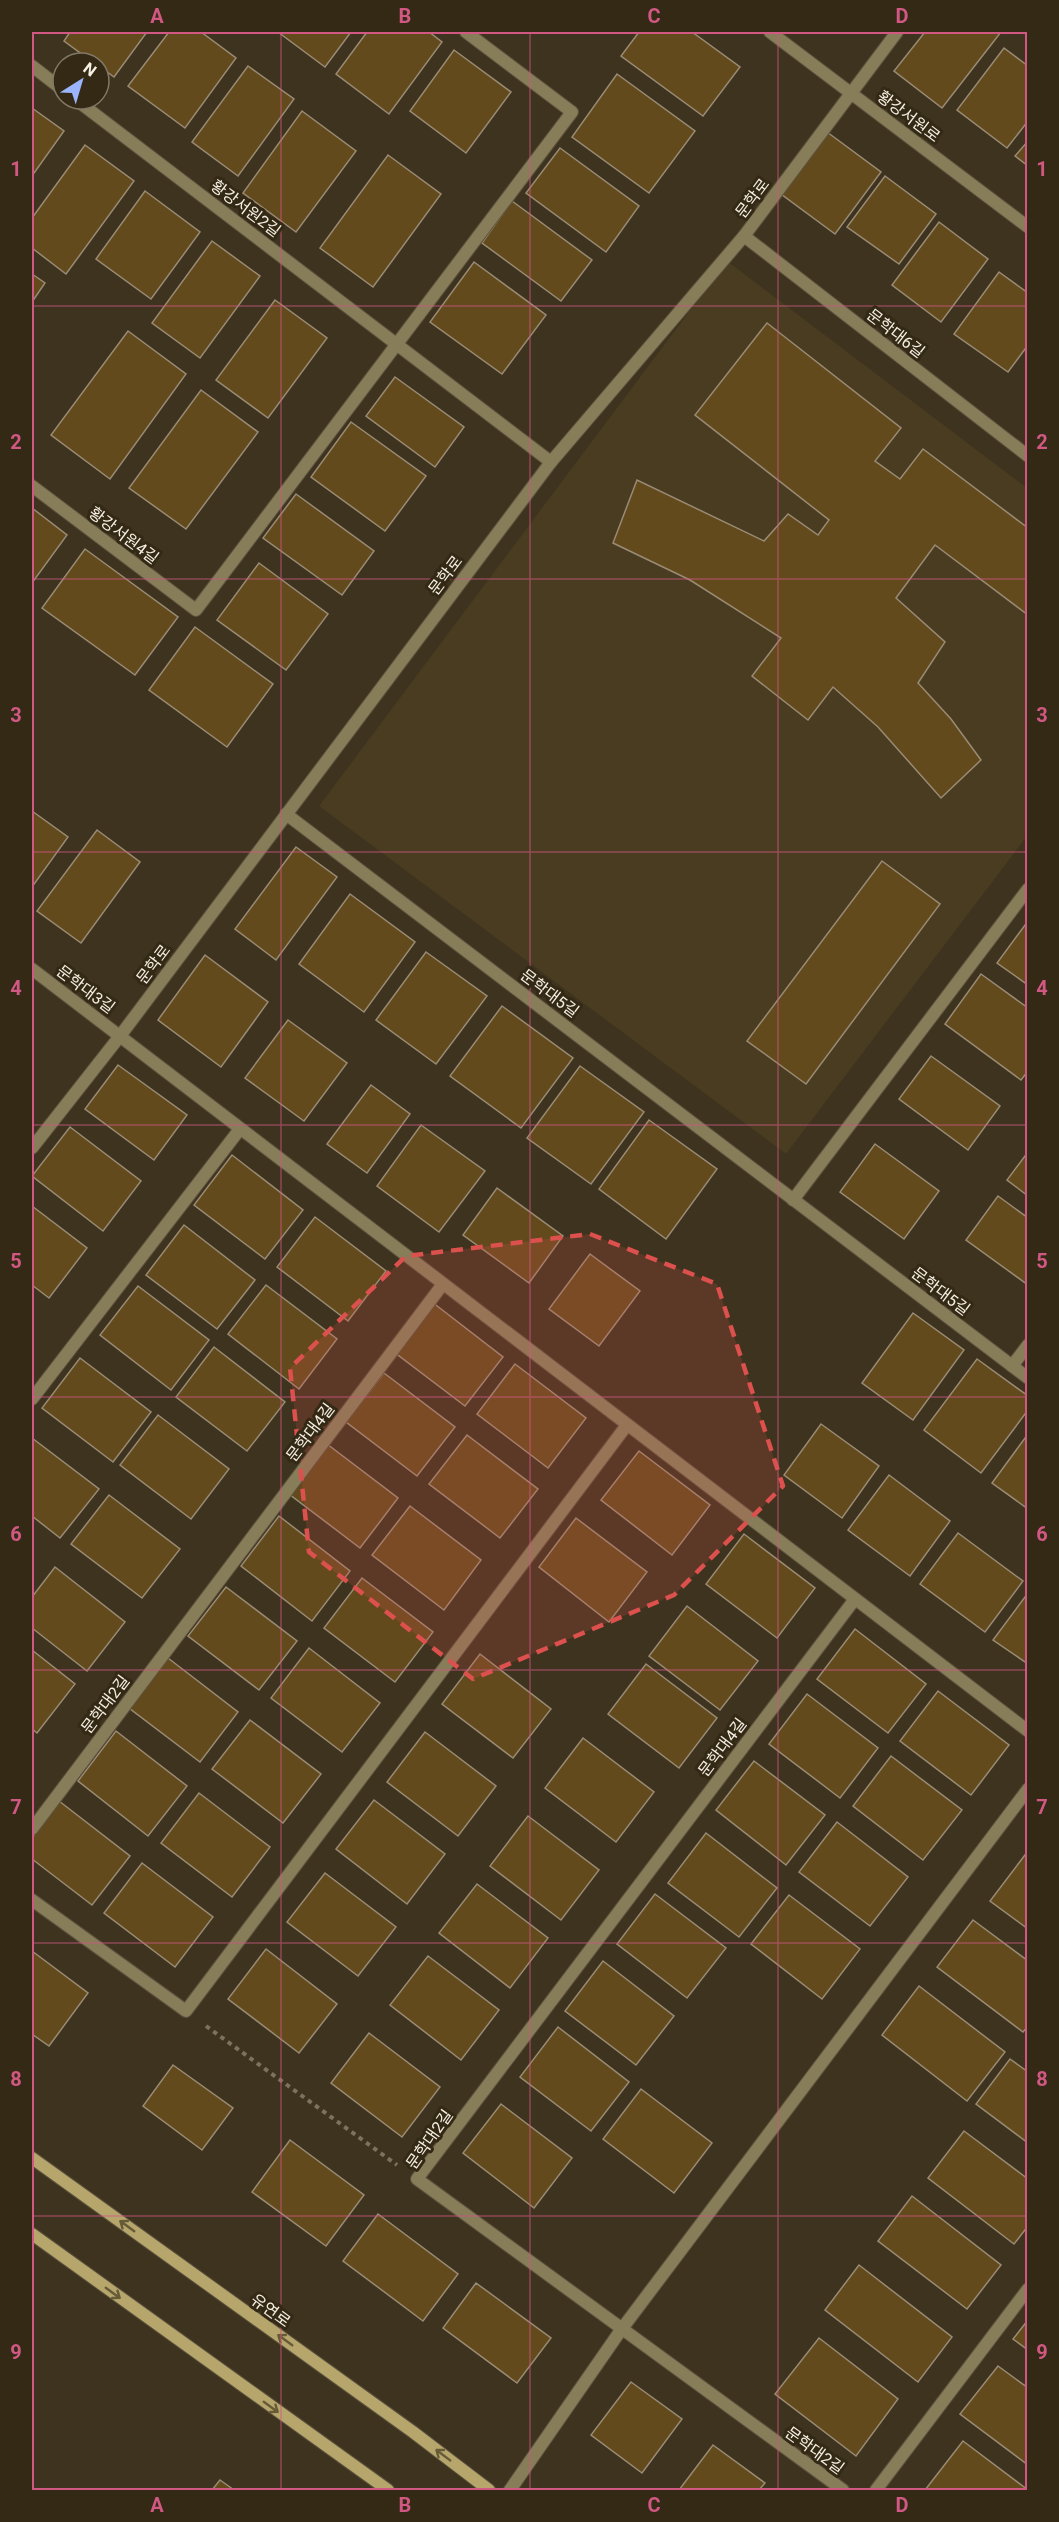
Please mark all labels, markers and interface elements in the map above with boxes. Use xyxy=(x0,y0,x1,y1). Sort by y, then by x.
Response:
text: A xyxy=(150,4,164,28)
text: B xyxy=(399,4,411,28)
text: C xyxy=(647,4,661,28)
text: D xyxy=(896,4,909,28)
north arrow xyxy=(51,51,111,111)
text: N xyxy=(79,58,100,80)
street label: 황강서원로 xyxy=(874,87,944,146)
text: 1 xyxy=(10,157,22,181)
text: 1 xyxy=(1036,157,1048,181)
street label: 문학로 xyxy=(732,175,773,222)
street label: 황강서원2길 xyxy=(207,176,284,241)
street label: 문학대6길 xyxy=(863,305,928,362)
text: 2 xyxy=(10,430,22,454)
text: 2 xyxy=(1036,430,1048,454)
street label: 황강서원4길 xyxy=(85,503,162,568)
street label: 문학로 xyxy=(425,552,466,599)
text: 3 xyxy=(10,703,22,727)
text: 3 xyxy=(1036,703,1048,727)
street label: 문학로 xyxy=(133,941,174,988)
street label: 문학대3길 xyxy=(53,961,119,1017)
street label: 문학대5길 xyxy=(517,965,583,1021)
text: 4 xyxy=(10,976,22,1000)
text: 4 xyxy=(1036,976,1048,1000)
text: 5 xyxy=(10,1249,22,1273)
text: 5 xyxy=(1036,1249,1048,1273)
street label: 문학대5길 xyxy=(908,1263,974,1319)
street label: 문학대4길 xyxy=(282,1399,338,1465)
text: 6 xyxy=(10,1522,22,1546)
text: 6 xyxy=(1036,1522,1048,1546)
street label: 문학대2길 xyxy=(77,1671,133,1737)
street label: 문학대4길 xyxy=(694,1714,750,1780)
text: 7 xyxy=(10,1795,22,1819)
text: 7 xyxy=(1036,1795,1048,1819)
text: 8 xyxy=(10,2067,22,2091)
text: 8 xyxy=(1036,2067,1048,2091)
street label: 문학대2길 xyxy=(402,2106,457,2173)
one-way arrow xyxy=(119,2220,135,2233)
one-way arrow xyxy=(105,2287,121,2299)
street label: 유연로 xyxy=(247,2290,294,2331)
one-way arrow xyxy=(278,2334,294,2346)
text: 9 xyxy=(10,2340,22,2364)
text: 9 xyxy=(1036,2340,1048,2364)
one-way arrow xyxy=(263,2401,279,2413)
street label: 문학대2길 xyxy=(782,2423,848,2478)
one-way arrow xyxy=(435,2449,451,2462)
text: A xyxy=(150,2493,164,2517)
text: B xyxy=(399,2493,411,2517)
text: C xyxy=(647,2493,661,2517)
text: D xyxy=(896,2493,909,2517)

